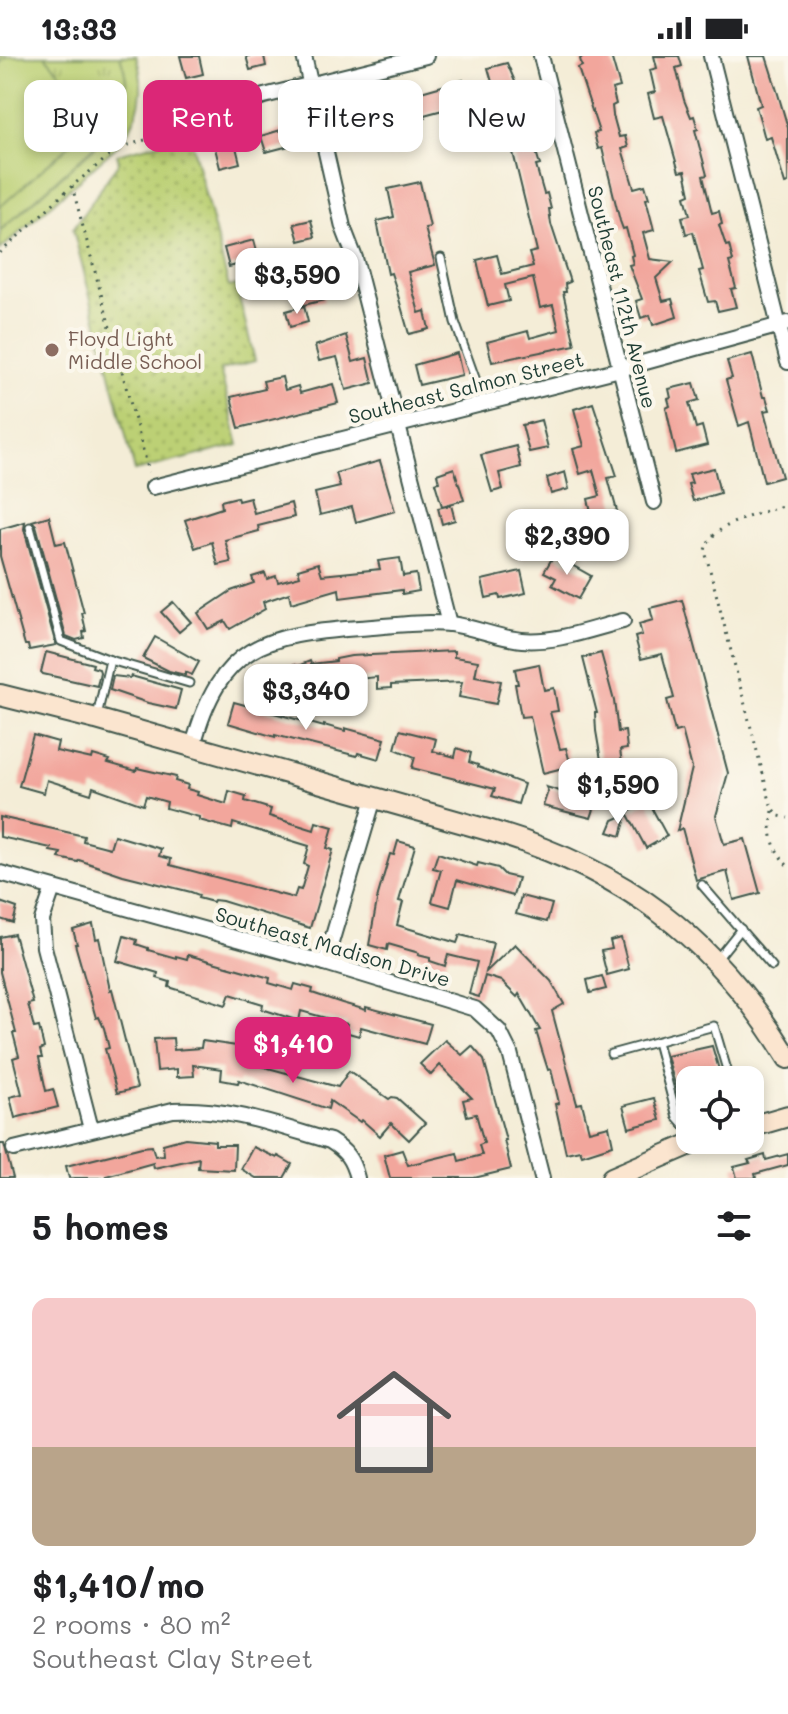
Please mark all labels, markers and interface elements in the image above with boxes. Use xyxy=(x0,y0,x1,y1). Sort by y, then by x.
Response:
text: 13:33 xyxy=(40,8,117,48)
chip: Buy xyxy=(24,80,127,152)
chip: Rent xyxy=(143,80,262,152)
chip: Filters xyxy=(278,80,423,152)
chip: New xyxy=(439,80,555,152)
street label: Southeast 112th Avenue xyxy=(583,183,663,411)
pin: $3,590 xyxy=(232,248,362,316)
text: $3,590 xyxy=(253,257,341,291)
place label: Floyd Light Middle School xyxy=(68,325,202,374)
marker: Floyd Light Middle School xyxy=(43,341,61,359)
street label: Southeast Salmon Street xyxy=(346,345,586,429)
pin: $2,390 xyxy=(502,509,632,577)
text: $2,390 xyxy=(524,518,610,552)
pin: $3,340 xyxy=(241,664,371,732)
text: $3,340 xyxy=(262,673,350,707)
pin: $1,590 xyxy=(553,758,683,826)
text: $1,590 xyxy=(576,767,660,801)
street label: Southeast Madison Drive xyxy=(213,900,453,992)
pin: $1,410 xyxy=(228,1017,358,1085)
text: $1,410 xyxy=(253,1026,333,1060)
map controls xyxy=(676,1066,764,1154)
button: locate xyxy=(676,1066,764,1154)
text: 5 homes xyxy=(32,1204,169,1249)
icon: filters xyxy=(712,1204,756,1248)
icon: home xyxy=(322,1350,466,1494)
text: $1,410/mo xyxy=(32,1562,204,1607)
text: 2 rooms · 80 m² xyxy=(32,1607,231,1641)
text: Southeast Clay Street xyxy=(32,1641,313,1675)

